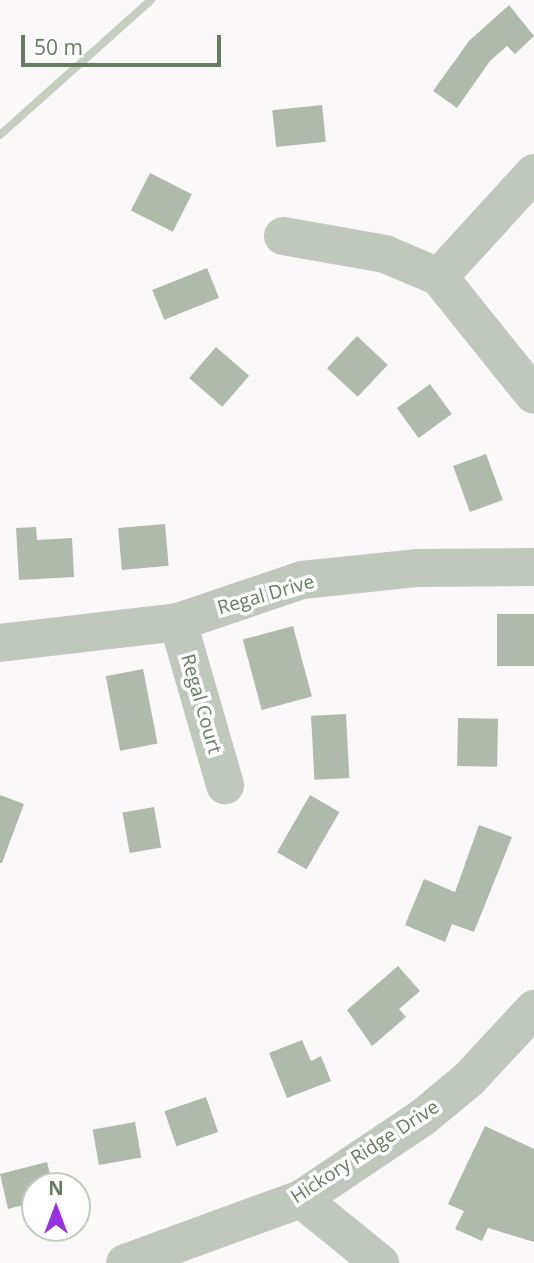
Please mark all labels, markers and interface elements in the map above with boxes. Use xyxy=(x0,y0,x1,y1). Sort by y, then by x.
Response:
scale bar xyxy=(24,21,224,65)
text: 50 m xyxy=(34,33,83,61)
street label: Regal Drive xyxy=(215,570,317,620)
street label: Regal Court xyxy=(176,652,226,756)
street label: Hickory Ridge Drive xyxy=(287,1096,443,1208)
north arrow xyxy=(21,1172,91,1242)
text: N xyxy=(48,1175,64,1201)

